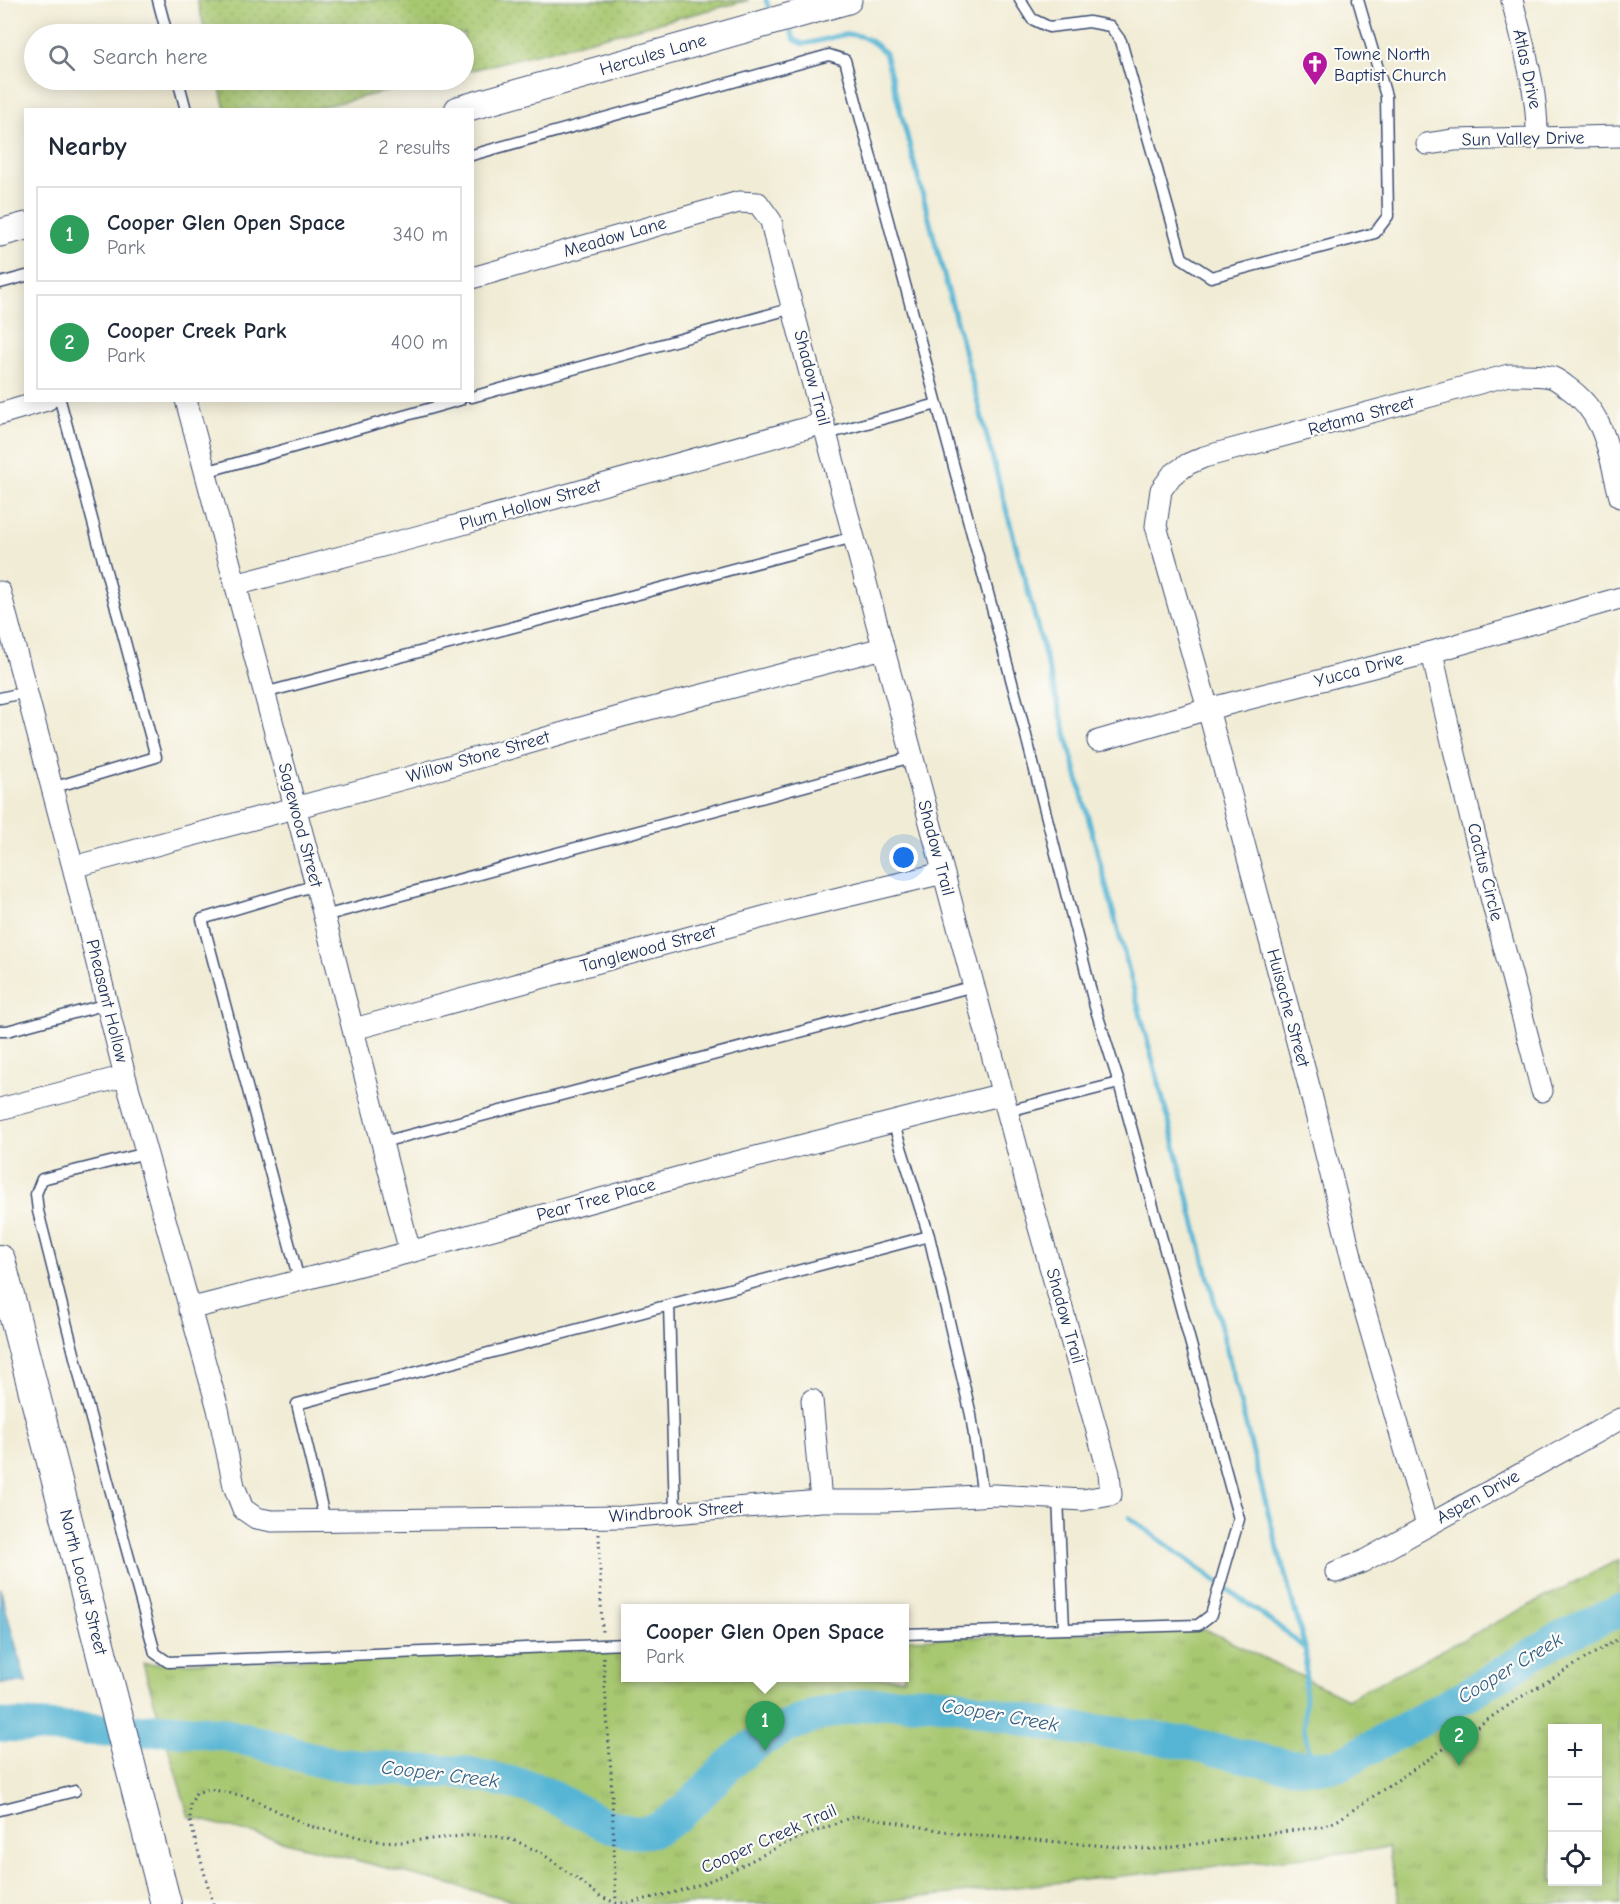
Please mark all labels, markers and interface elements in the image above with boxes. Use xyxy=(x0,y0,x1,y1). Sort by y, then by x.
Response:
search box xyxy=(24,24,474,90)
street label: Atlas Drive xyxy=(1508,27,1546,111)
street label: Hercules Lane xyxy=(597,30,709,80)
icon: search xyxy=(45,41,78,74)
text: Search here xyxy=(93,44,208,70)
place label: Towne North Baptist Church xyxy=(1334,44,1447,86)
church icon: Towne North Baptist Church xyxy=(1300,49,1330,87)
street label: Sun Valley Drive xyxy=(1461,127,1585,151)
text: Nearby xyxy=(48,132,127,162)
text: 2 results xyxy=(378,136,450,159)
text: Cooper Glen Open Space xyxy=(107,210,345,236)
street label: Meadow Lane xyxy=(561,212,669,262)
text: 1 xyxy=(66,223,73,246)
text: 340 m xyxy=(393,223,448,246)
text: Park xyxy=(107,236,145,259)
text: Cooper Creek Park xyxy=(107,318,286,344)
street label: Shadow Trail xyxy=(789,328,835,428)
text: 2 xyxy=(65,331,74,354)
text: 400 m xyxy=(391,331,448,354)
text: Park xyxy=(107,344,145,367)
street label: Retama Street xyxy=(1306,392,1417,440)
street label: Plum Hollow Street xyxy=(457,475,604,535)
street label: Yucca Drive xyxy=(1312,648,1406,692)
street label: Willow Stone Street xyxy=(404,726,553,787)
street label: Sagewood Street xyxy=(273,761,327,890)
street label: Shadow Trail xyxy=(913,798,959,898)
street label: Cactus Circle xyxy=(1463,821,1507,923)
your location xyxy=(889,843,918,872)
street label: Tanglewood Street xyxy=(578,921,719,977)
street label: Pheasant Hollow xyxy=(82,937,133,1065)
street label: Huisache Street xyxy=(1262,947,1314,1070)
street label: Pear Tree Place xyxy=(534,1174,658,1226)
street label: Shadow Trail xyxy=(1041,1266,1089,1366)
street label: Aspen Drive xyxy=(1433,1466,1523,1528)
street label: Windbrook Street xyxy=(608,1497,745,1527)
street label: North Locust Street xyxy=(55,1507,111,1658)
popup xyxy=(621,1604,909,1682)
text: Cooper Glen Open Space xyxy=(646,1619,884,1645)
water label: Cooper Creek xyxy=(1453,1628,1567,1708)
text: Park xyxy=(646,1645,684,1668)
water label: Cooper Creek xyxy=(940,1693,1060,1737)
pin: 1 xyxy=(746,1702,784,1751)
pin: 2 xyxy=(1440,1716,1478,1766)
map controls xyxy=(1548,1724,1602,1886)
button: + xyxy=(1548,1724,1602,1778)
water label: Cooper Creek xyxy=(380,1755,500,1793)
button: − xyxy=(1548,1778,1602,1832)
street label: Cooper Creek Trail xyxy=(698,1800,840,1878)
button: locate xyxy=(1548,1832,1602,1886)

